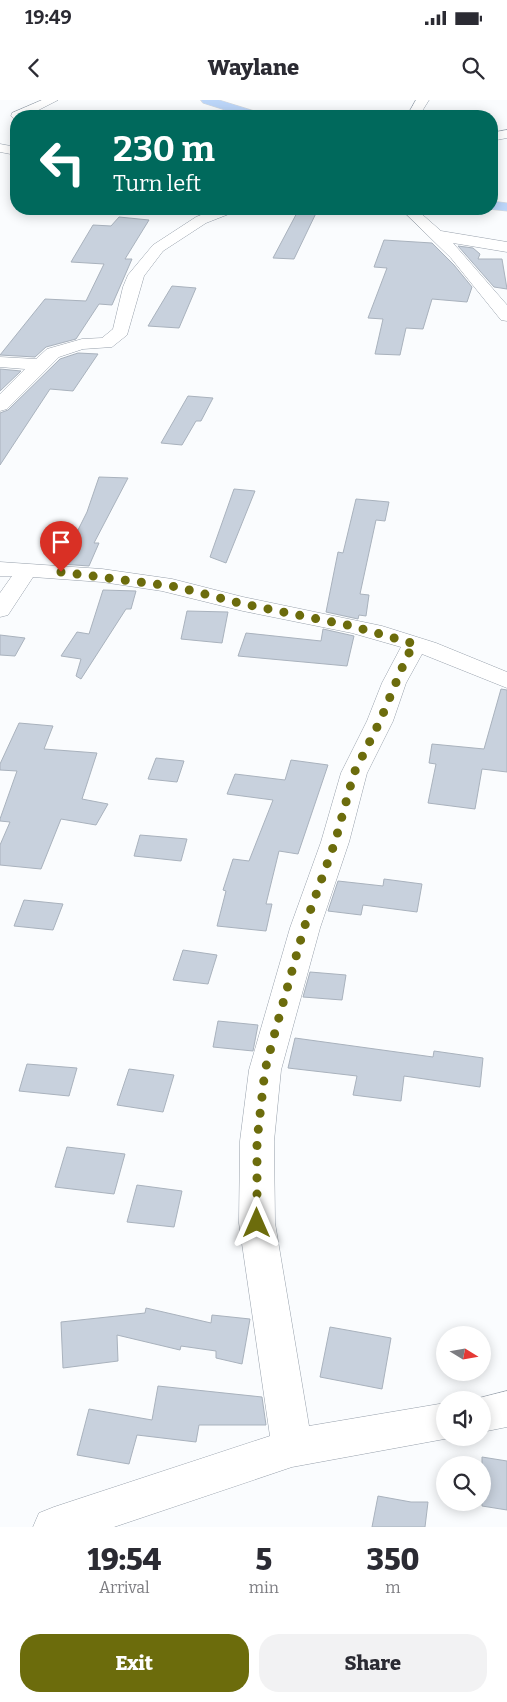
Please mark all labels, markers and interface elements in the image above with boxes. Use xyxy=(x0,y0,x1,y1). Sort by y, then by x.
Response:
text: 19:49 xyxy=(25,6,72,29)
icon: back xyxy=(20,54,48,82)
text: Waylane xyxy=(208,54,299,81)
icon: search xyxy=(459,54,487,82)
text: 230 m xyxy=(113,128,215,170)
icon: left xyxy=(30,130,95,195)
text: Turn left xyxy=(113,170,201,197)
pin xyxy=(40,521,82,572)
icon: arrive xyxy=(47,528,75,556)
position arrow xyxy=(230,1196,282,1248)
north arrow xyxy=(436,1326,491,1381)
map controls xyxy=(436,1326,491,1511)
button: sound xyxy=(436,1391,491,1446)
button: search xyxy=(436,1456,491,1511)
text: 19:54 xyxy=(88,1542,161,1578)
text: 5 xyxy=(256,1542,272,1578)
text: 350 xyxy=(367,1542,419,1578)
text: Arrival xyxy=(99,1578,150,1597)
text: min xyxy=(249,1578,279,1597)
text: m xyxy=(385,1578,401,1597)
button: Exit xyxy=(20,1634,249,1692)
button: Share xyxy=(259,1634,487,1692)

